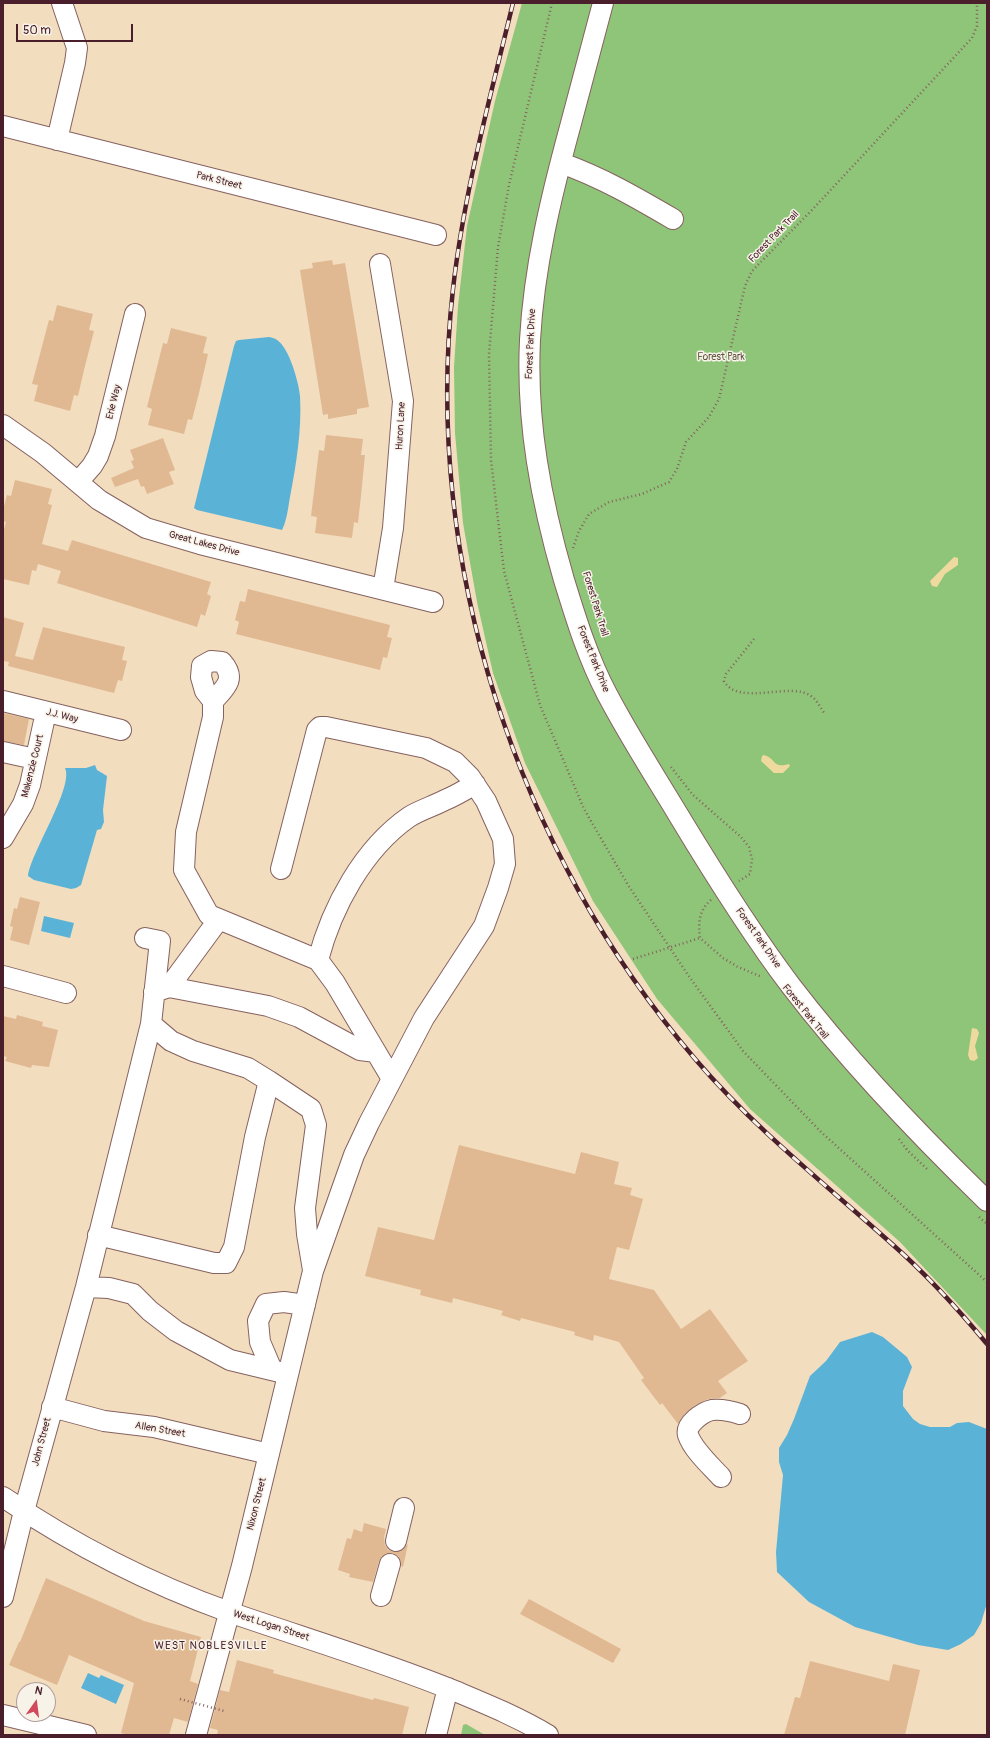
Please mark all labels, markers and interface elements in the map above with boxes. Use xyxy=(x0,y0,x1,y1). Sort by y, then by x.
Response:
scale bar xyxy=(18,16,135,42)
text: 50 m xyxy=(23,23,51,38)
street label: Park Street xyxy=(195,170,243,192)
street label: Forest Park Trail xyxy=(746,209,802,265)
street label: Forest Park Drive xyxy=(523,308,539,380)
park label: Forest Park xyxy=(697,351,745,363)
street label: Erie Way xyxy=(104,384,124,420)
street label: Huron Lane xyxy=(394,402,408,450)
street label: Great Lakes Drive xyxy=(167,529,241,559)
street label: Forest Park Trail xyxy=(579,570,611,638)
street label: Forest Park Drive xyxy=(574,624,612,694)
street label: J.J. Way xyxy=(45,706,79,726)
street label: Makenzie Court xyxy=(19,733,47,799)
street label: Forest Park Drive xyxy=(733,906,783,970)
street label: Forest Park Trail xyxy=(779,982,831,1042)
street label: John Street xyxy=(30,1416,54,1468)
street label: Allen Street xyxy=(134,1420,186,1440)
street label: Nixon Street xyxy=(245,1476,269,1532)
street label: West Logan Street xyxy=(231,1608,311,1644)
district label: WEST NOBLESVILLE xyxy=(155,1639,267,1653)
north arrow xyxy=(16,1682,56,1722)
text: N xyxy=(34,1684,44,1698)

